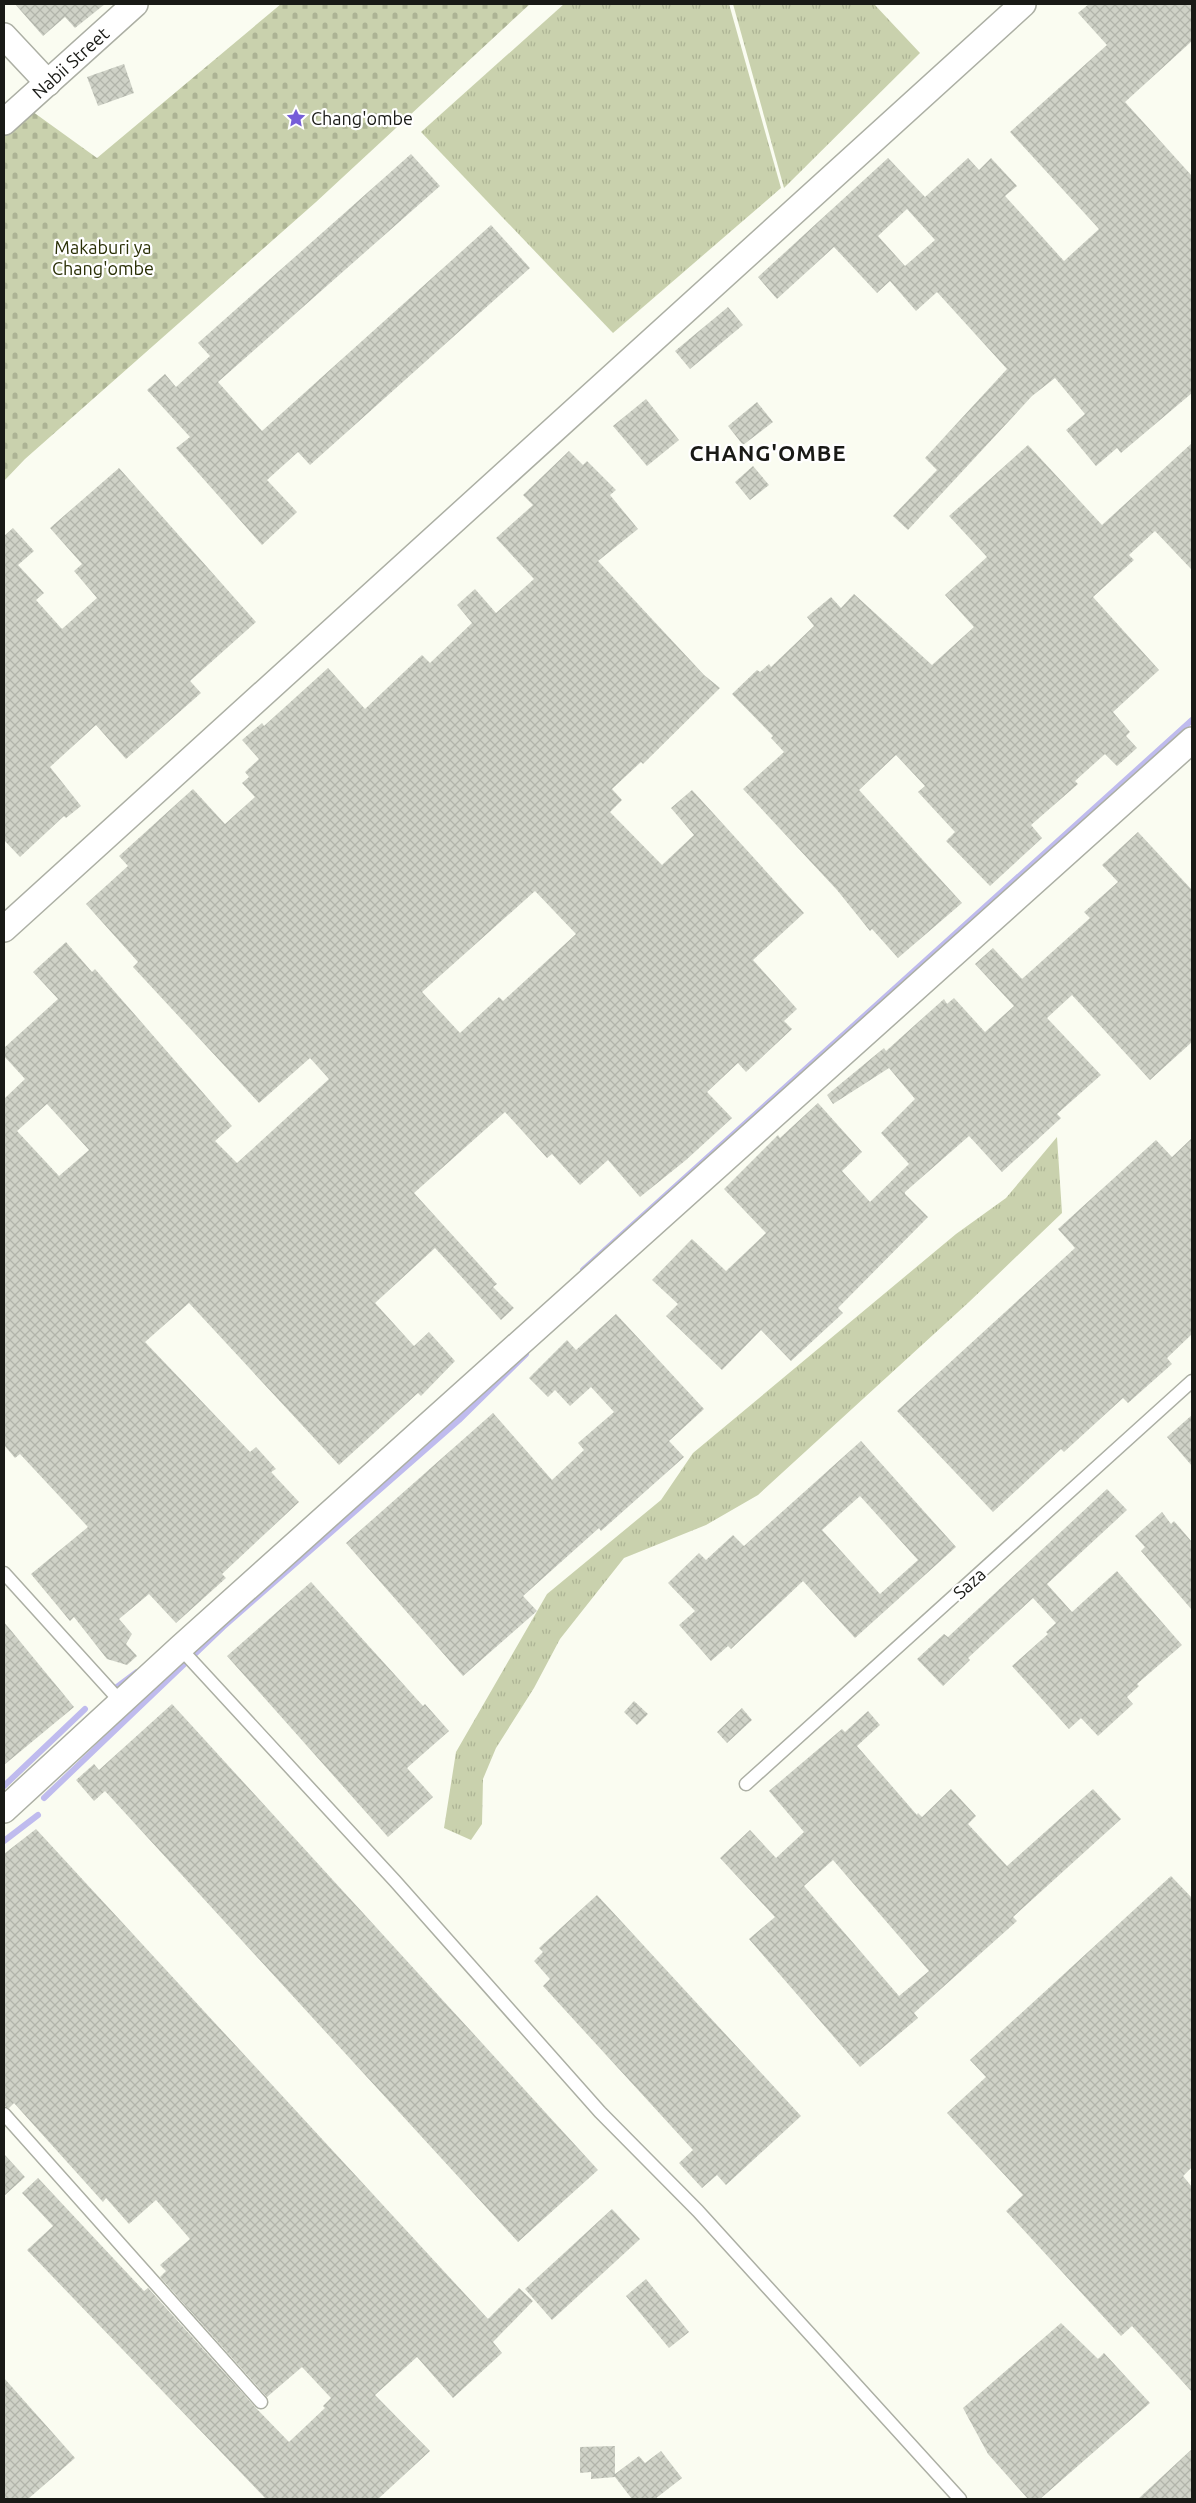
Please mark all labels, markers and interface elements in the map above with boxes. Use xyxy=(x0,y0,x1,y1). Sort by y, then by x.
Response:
street label: Nabii Street xyxy=(28,23,112,102)
place icon: Chang'ombe xyxy=(285,107,307,129)
place label: Chang'ombe xyxy=(311,108,413,128)
park label: Makaburi ya Chang'ombe xyxy=(52,237,154,278)
district label: CHANG'OMBE xyxy=(689,440,847,465)
street label: Saza xyxy=(949,1563,989,1603)

